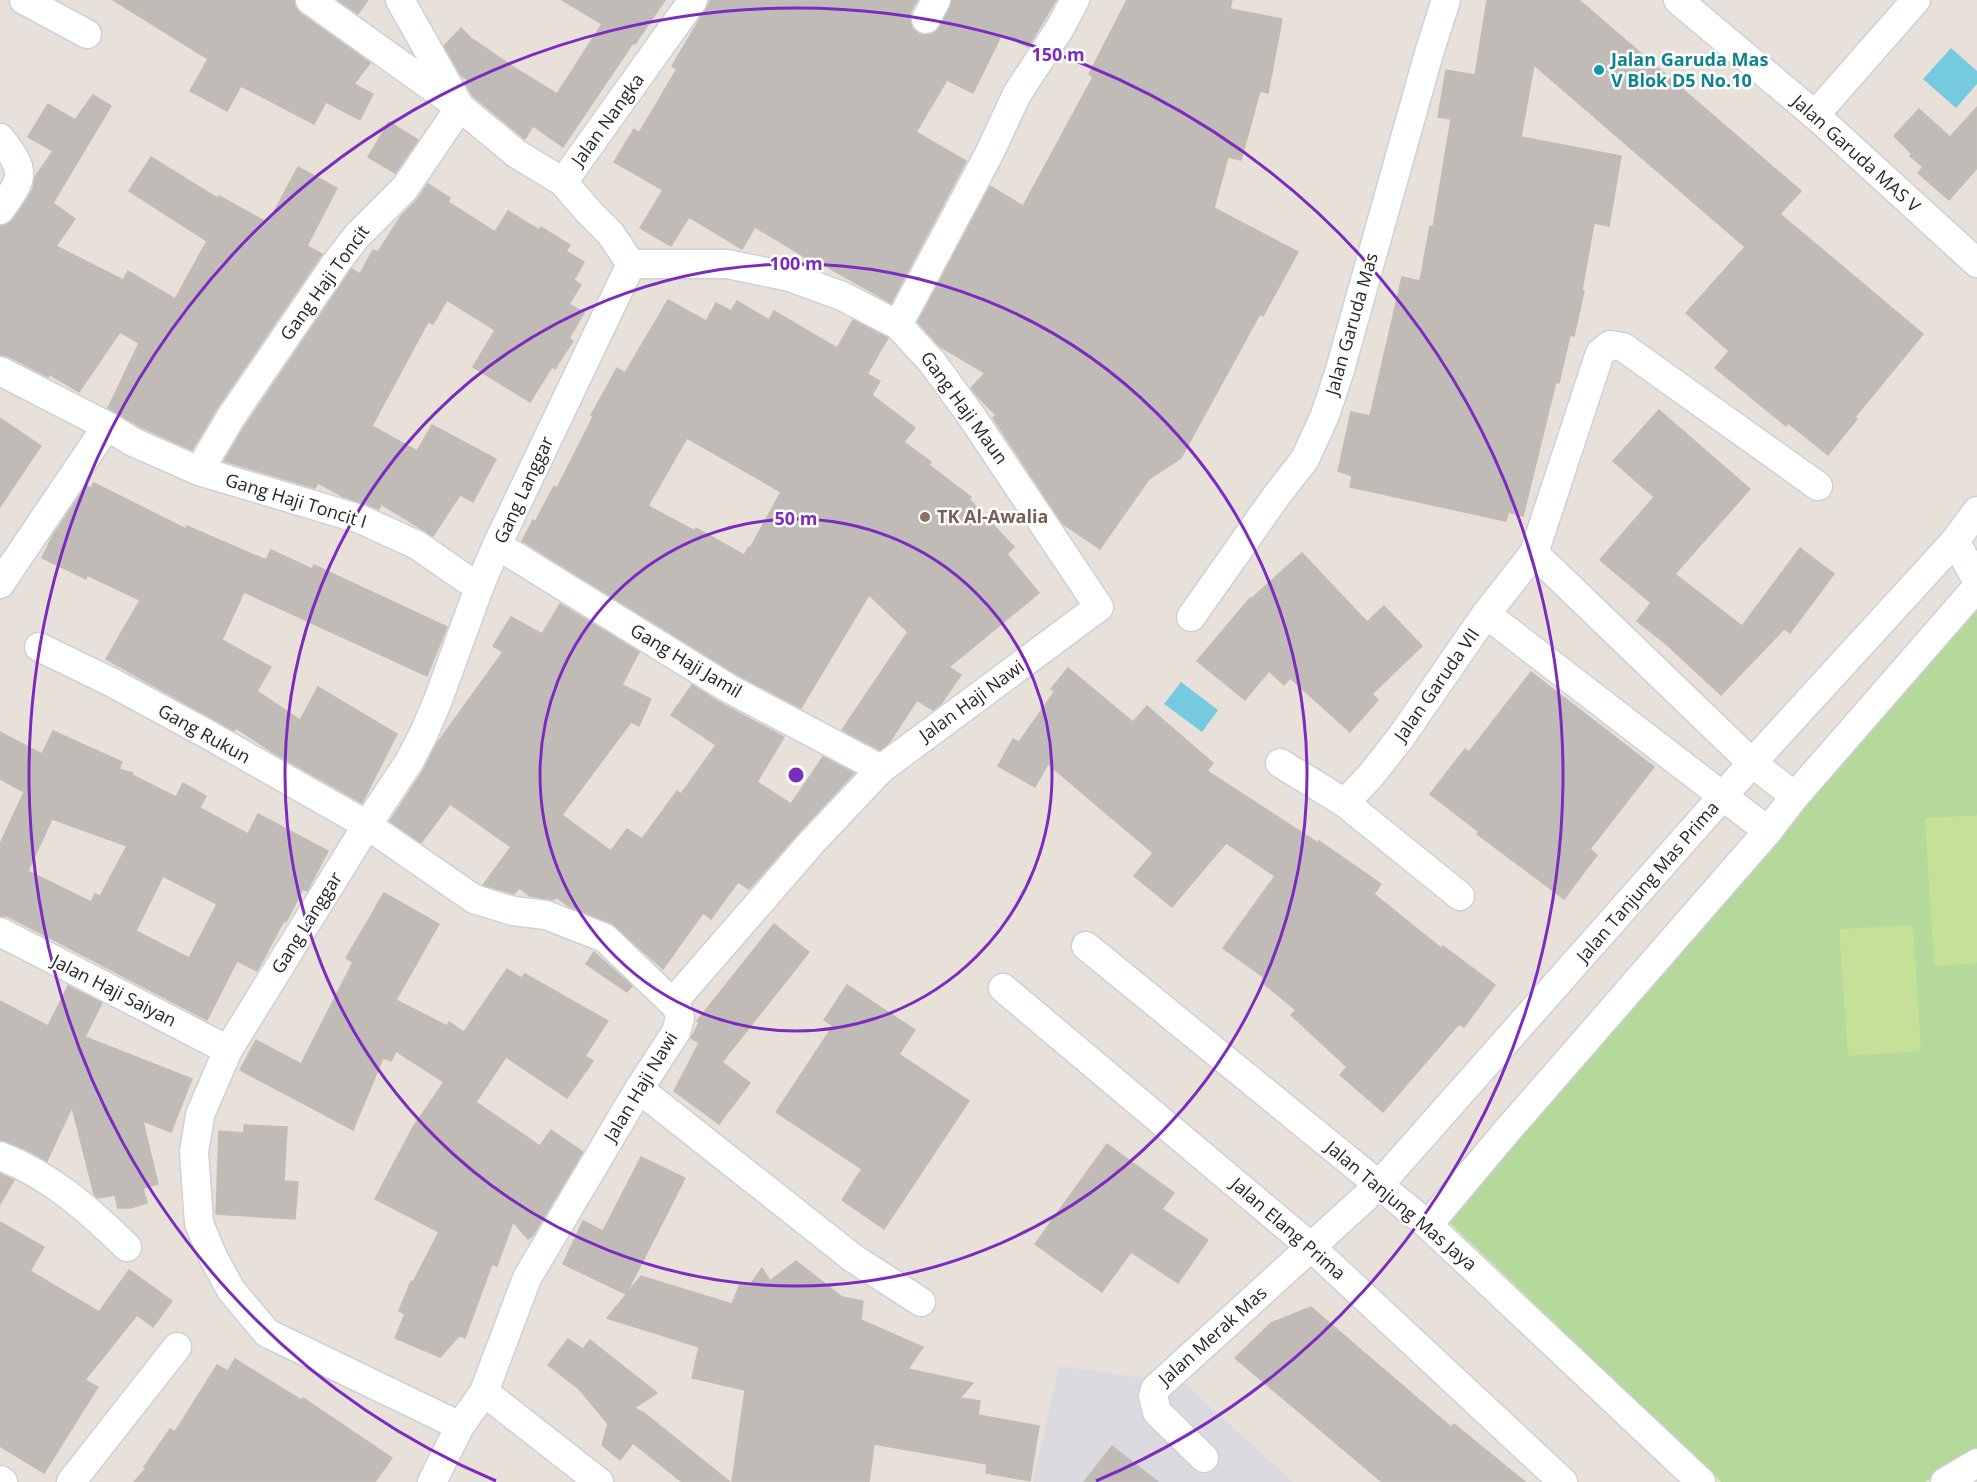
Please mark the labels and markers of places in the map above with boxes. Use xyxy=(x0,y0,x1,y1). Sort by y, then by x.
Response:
place label: Jalan Garuda Mas V Blok D5 No.10 xyxy=(1609,47,1768,92)
marker: Jalan Garuda Mas V Blok D5 No.10 xyxy=(1592,63,1606,77)
place label: TK Al-Awalia xyxy=(937,504,1048,528)
marker: TK Al-Awalia xyxy=(918,510,932,524)
centre of rings xyxy=(786,765,806,785)

